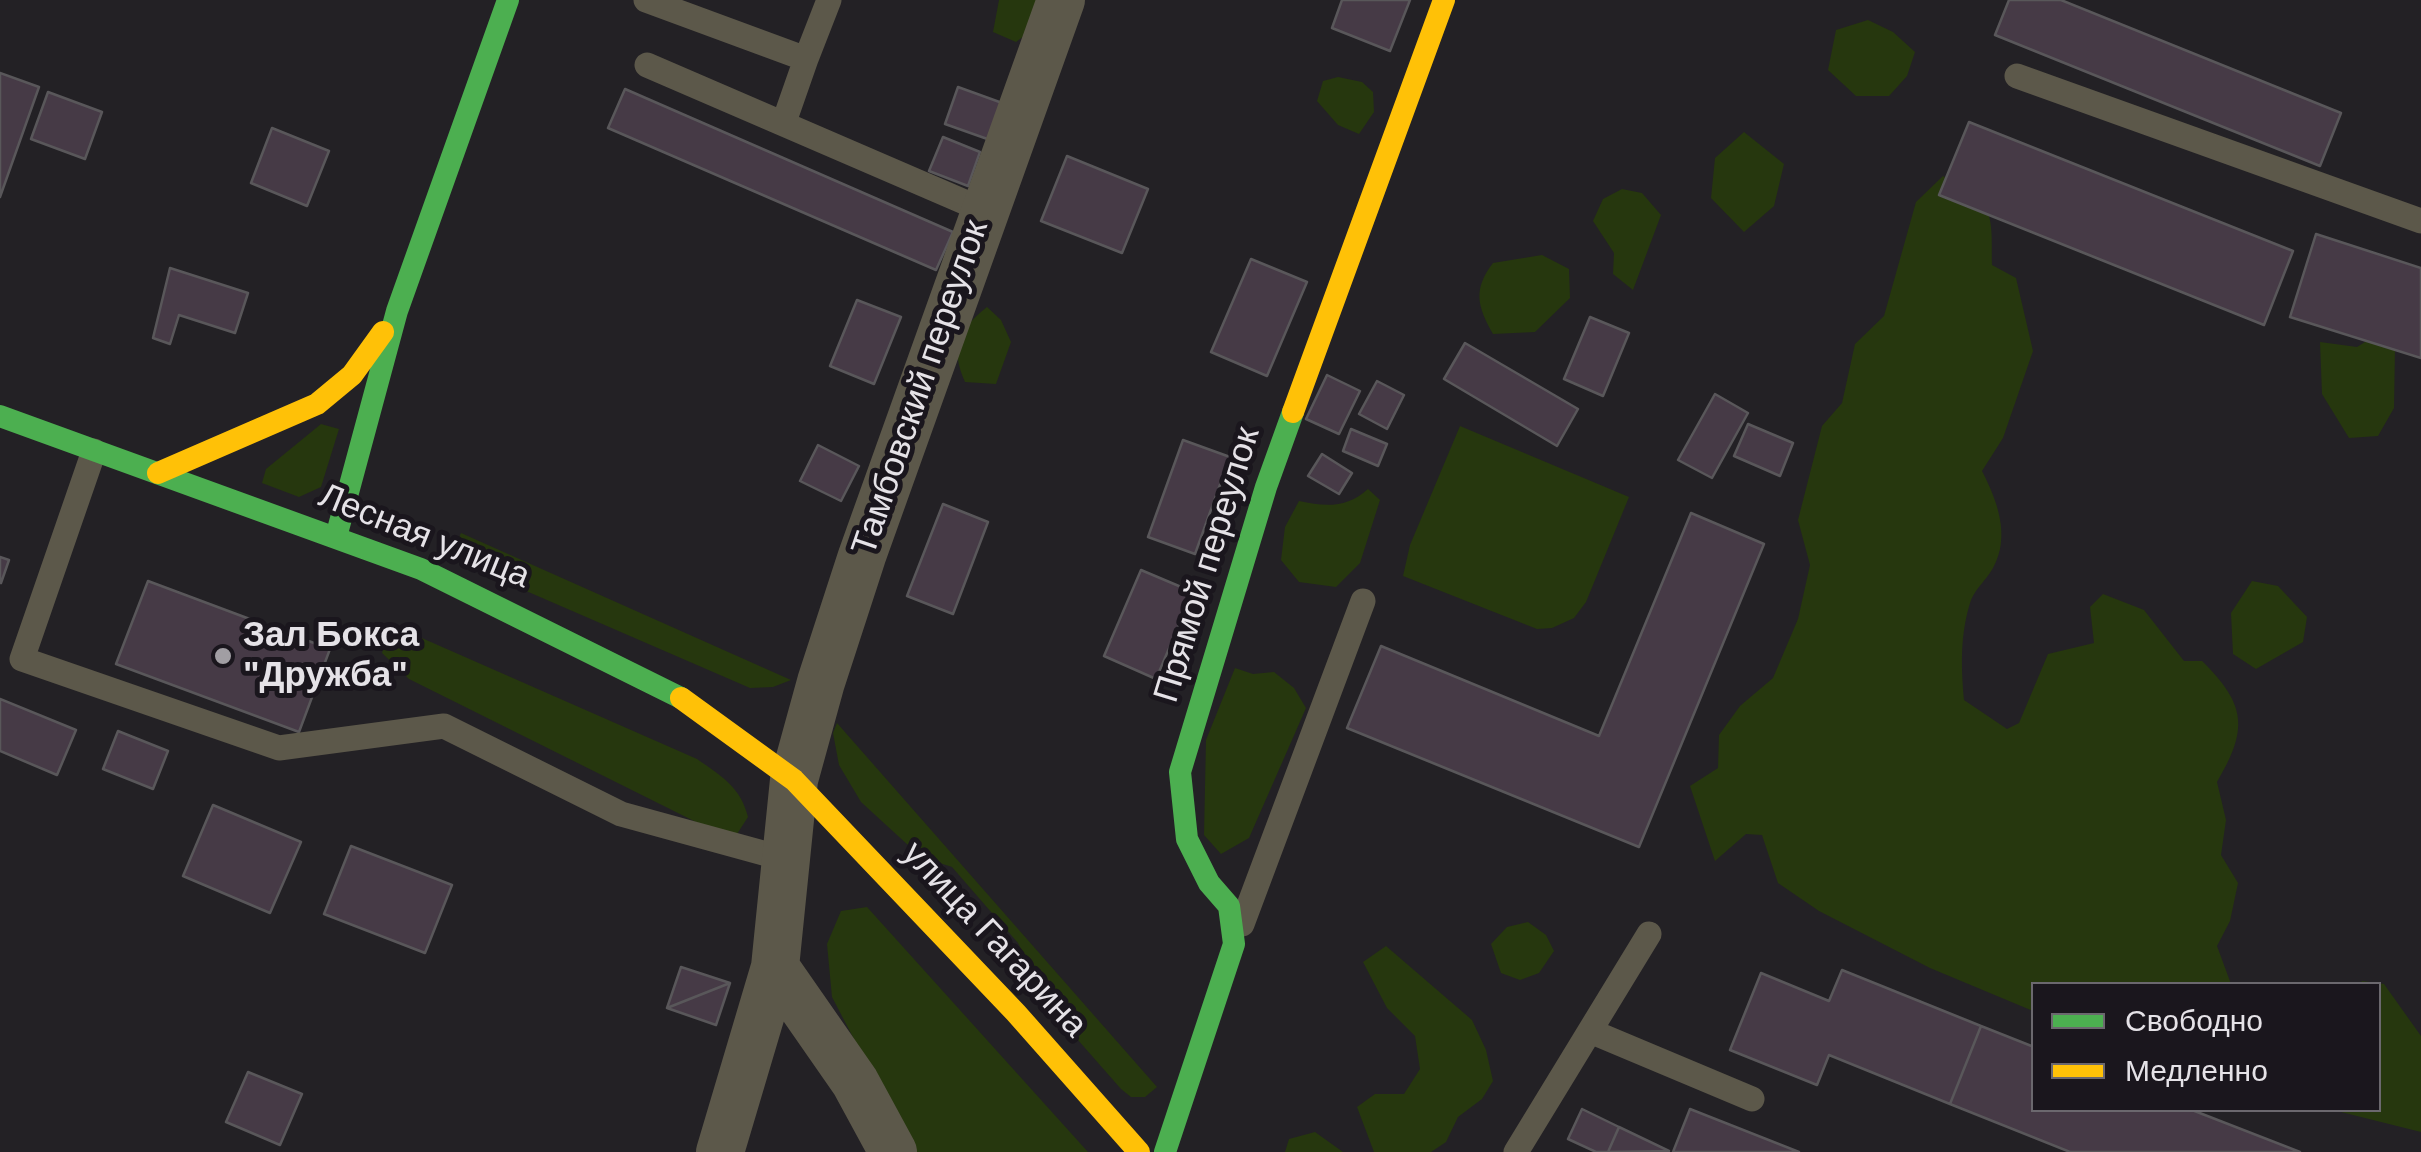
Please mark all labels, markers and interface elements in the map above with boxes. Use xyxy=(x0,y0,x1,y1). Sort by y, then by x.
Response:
street label: Тамбовский переулок xyxy=(844,215,998,561)
street label: Прямой переулок xyxy=(1146,422,1270,708)
street label: Лесная улица xyxy=(312,476,536,598)
place label: Зал Бокса "Дружба" xyxy=(243,615,419,697)
marker: Зал Бокса "Дружба" xyxy=(212,645,234,667)
street label: улица Гагарина xyxy=(893,834,1095,1046)
legend xyxy=(2031,982,2381,1112)
text: Свободно xyxy=(2125,1004,2263,1037)
text: Медленно xyxy=(2125,1054,2268,1087)

